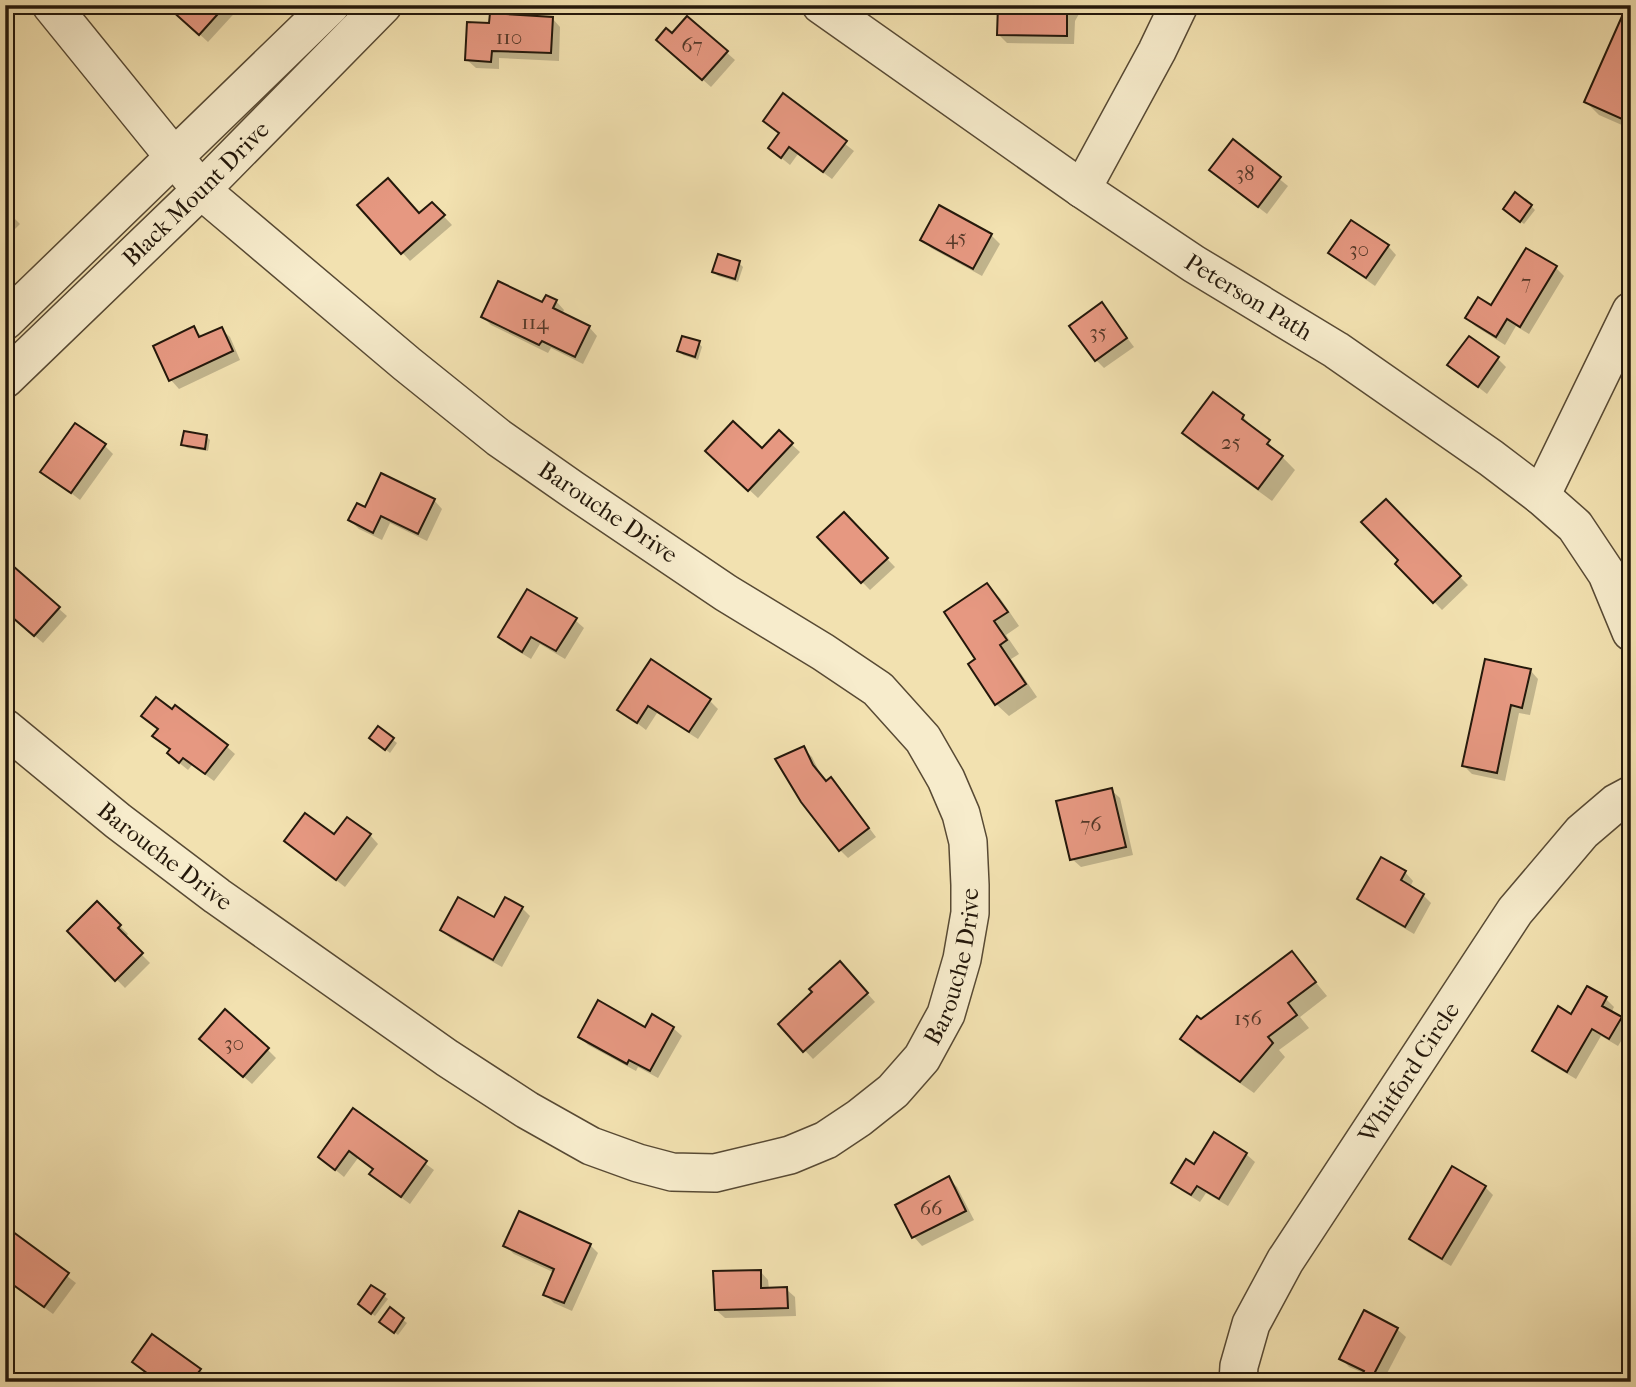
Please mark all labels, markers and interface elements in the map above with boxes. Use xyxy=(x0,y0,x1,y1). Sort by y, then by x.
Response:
house number: 110 xyxy=(496,25,522,49)
house number: 67 xyxy=(681,33,703,57)
street label: Black Mount Drive xyxy=(117,115,275,272)
house number: 38 xyxy=(1235,161,1255,185)
house number: 45 xyxy=(946,225,966,249)
house number: 30 xyxy=(1349,237,1369,261)
street label: Peterson Path xyxy=(1179,248,1318,347)
house number: 7 xyxy=(1521,270,1531,294)
house number: 114 xyxy=(521,310,549,334)
house number: 35 xyxy=(1089,320,1107,344)
house number: 25 xyxy=(1221,430,1241,454)
street label: Barouche Drive xyxy=(533,455,683,569)
street label: Barouche Drive xyxy=(92,796,238,916)
house number: 76 xyxy=(1080,812,1102,836)
street label: Barouche Drive xyxy=(918,888,984,1050)
street label: Whitford Circle xyxy=(1352,997,1465,1149)
house number: 156 xyxy=(1234,1006,1263,1030)
house number: 30 xyxy=(224,1031,244,1055)
house number: 66 xyxy=(920,1196,943,1220)

